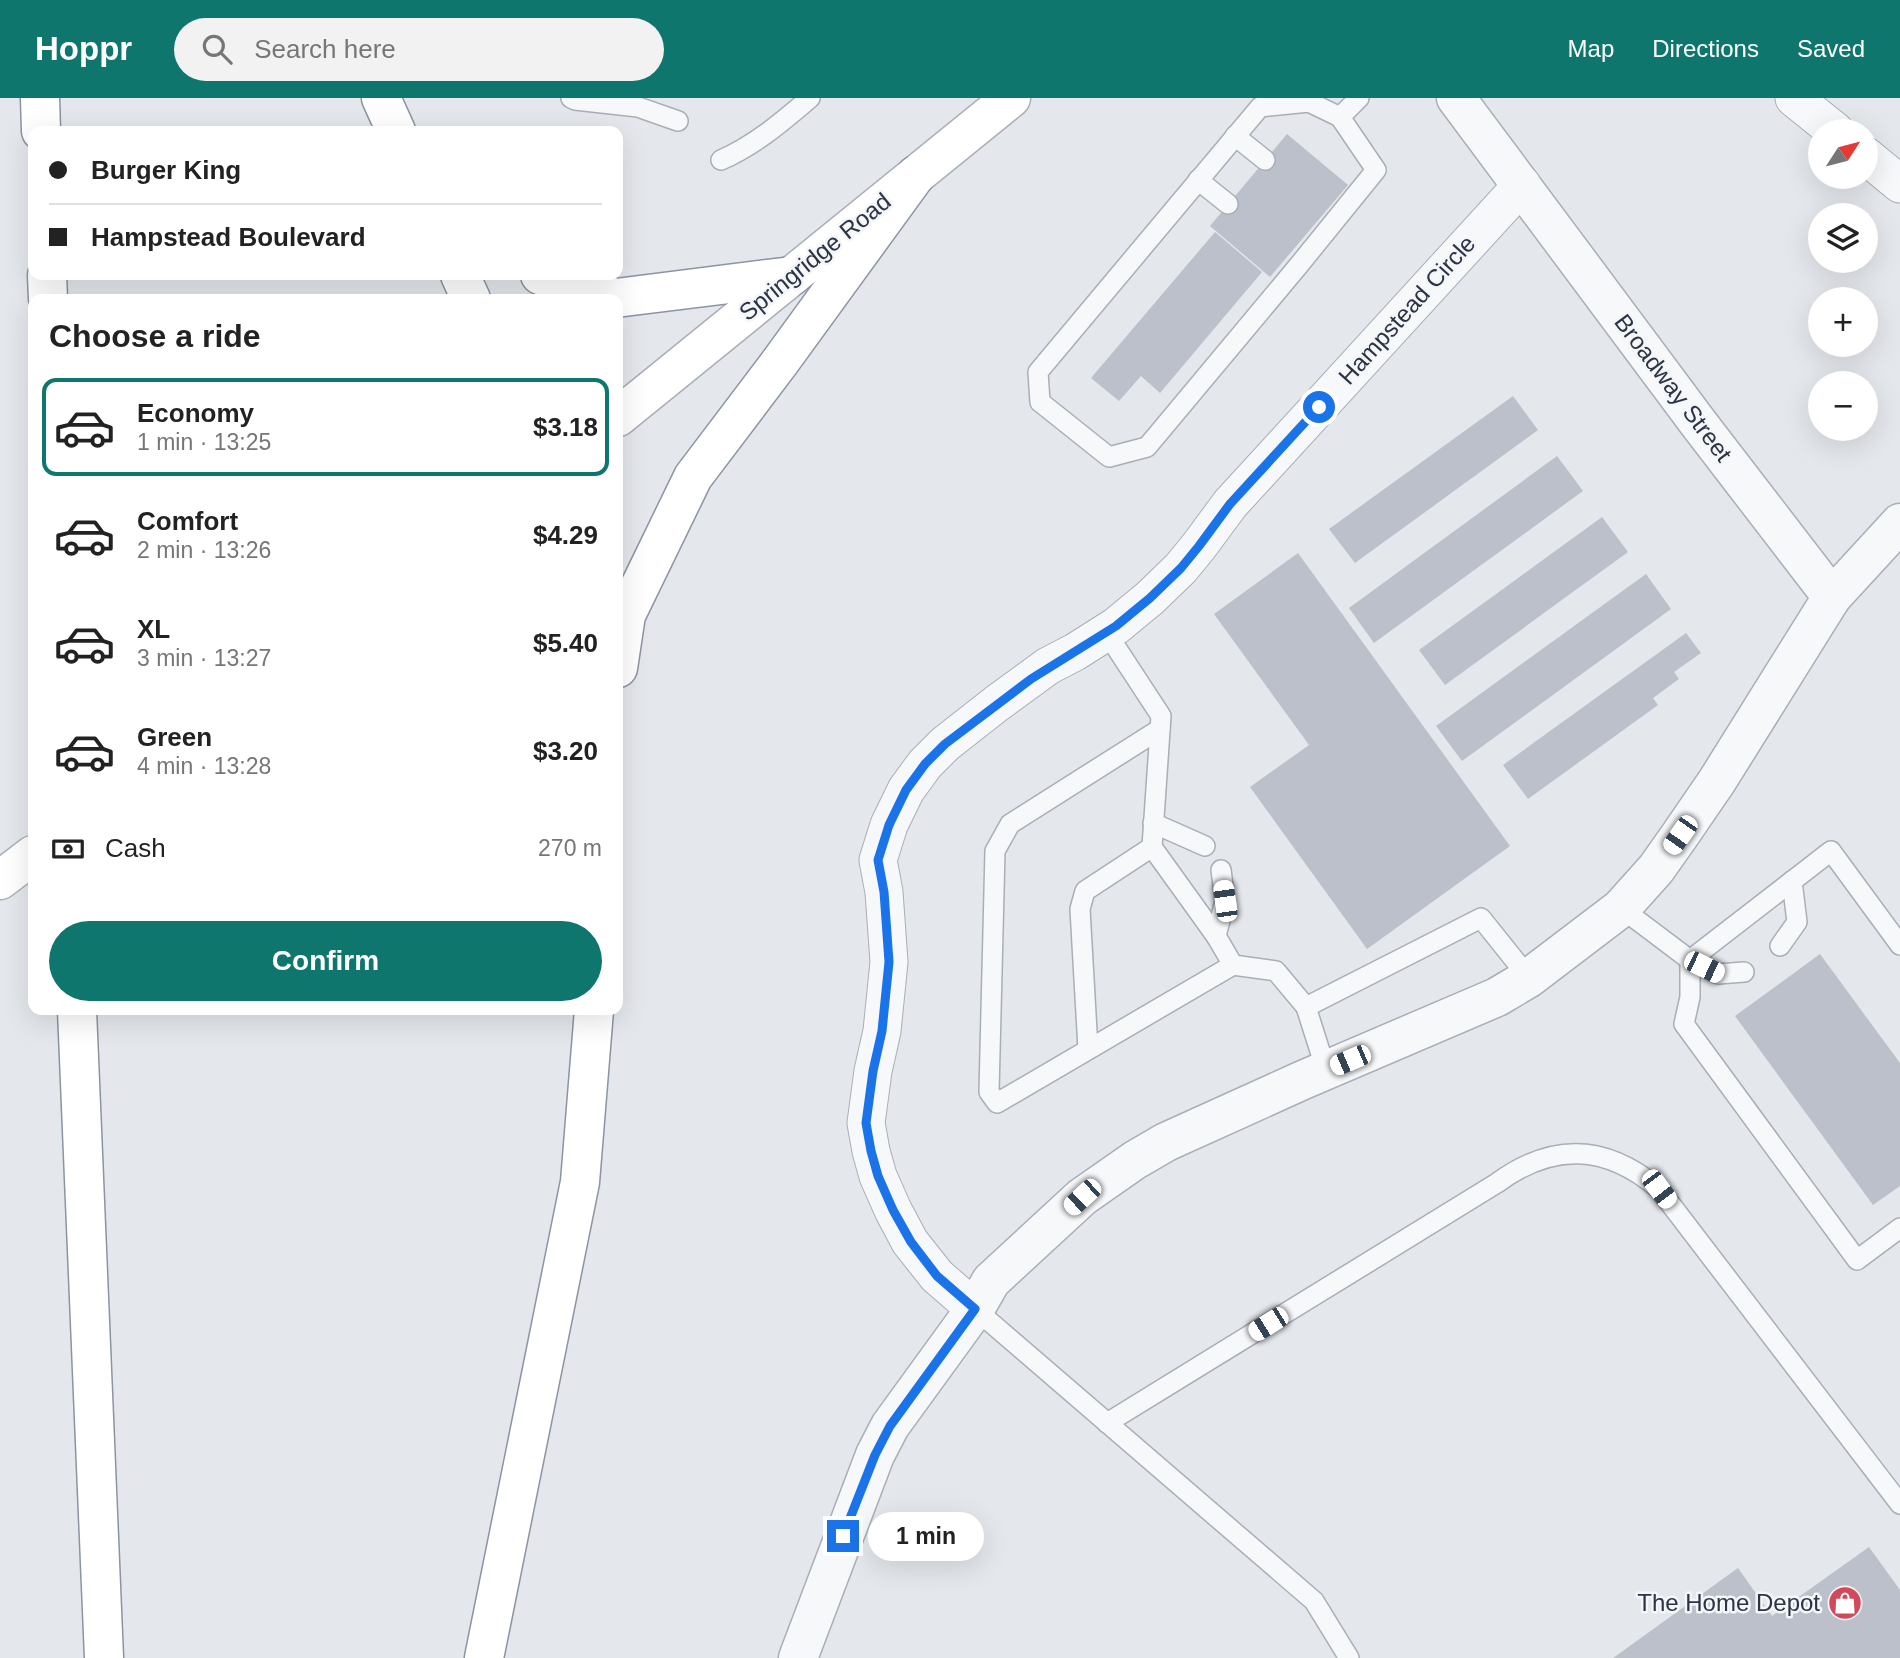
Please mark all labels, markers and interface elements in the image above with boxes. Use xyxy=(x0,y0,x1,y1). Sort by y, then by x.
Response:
search box xyxy=(174,18,664,81)
text: Hoppr xyxy=(35,30,132,67)
icon: search xyxy=(198,30,236,68)
text: Search here xyxy=(254,34,396,64)
text: Map xyxy=(1568,35,1614,62)
text: Directions xyxy=(1652,35,1759,62)
text: Saved xyxy=(1797,35,1865,62)
north arrow xyxy=(1808,119,1878,189)
map controls xyxy=(1808,119,1878,441)
text: Burger King xyxy=(91,155,241,185)
street label: Springridge Road xyxy=(734,187,896,326)
button: layers xyxy=(1808,203,1878,273)
text: Hampstead Boulevard xyxy=(91,222,366,252)
street label: Hampstead Circle xyxy=(1333,230,1480,390)
button: + xyxy=(1808,287,1878,357)
street label: Broadway Street xyxy=(1609,309,1738,467)
text: Choose a ride xyxy=(49,318,261,354)
button: − xyxy=(1808,371,1878,441)
route start xyxy=(1303,391,1335,423)
icon: car xyxy=(53,396,116,459)
text: Economy xyxy=(137,398,254,428)
text: $3.18 xyxy=(533,412,598,442)
text: 1 min · 13:25 xyxy=(137,429,271,455)
icon: car xyxy=(53,504,116,567)
text: Comfort xyxy=(137,506,238,536)
text: $4.29 xyxy=(533,520,598,550)
text: 2 min · 13:26 xyxy=(137,537,271,563)
icon: car xyxy=(53,612,116,675)
text: XL xyxy=(137,614,170,644)
text: $5.40 xyxy=(533,628,598,658)
text: 3 min · 13:27 xyxy=(137,645,271,671)
icon: car xyxy=(53,720,116,783)
text: Green xyxy=(137,722,212,752)
text: $3.20 xyxy=(533,736,598,766)
text: 4 min · 13:28 xyxy=(137,753,271,779)
car xyxy=(1660,812,1701,858)
icon: cash xyxy=(49,830,87,868)
text: Cash xyxy=(105,833,166,863)
text: 270 m xyxy=(538,835,602,861)
car xyxy=(1212,879,1239,923)
button: Confirm xyxy=(49,921,602,1001)
car xyxy=(1681,948,1728,986)
car xyxy=(1327,1042,1374,1078)
car xyxy=(1638,1166,1681,1212)
car xyxy=(1060,1175,1105,1219)
car xyxy=(1245,1304,1292,1344)
callout: 1 min xyxy=(868,1512,983,1560)
route end xyxy=(827,1520,859,1552)
text: 1 min xyxy=(896,1523,956,1549)
shop icon: The Home Depot xyxy=(1826,1584,1864,1622)
place label: The Home Depot xyxy=(1637,1589,1820,1616)

